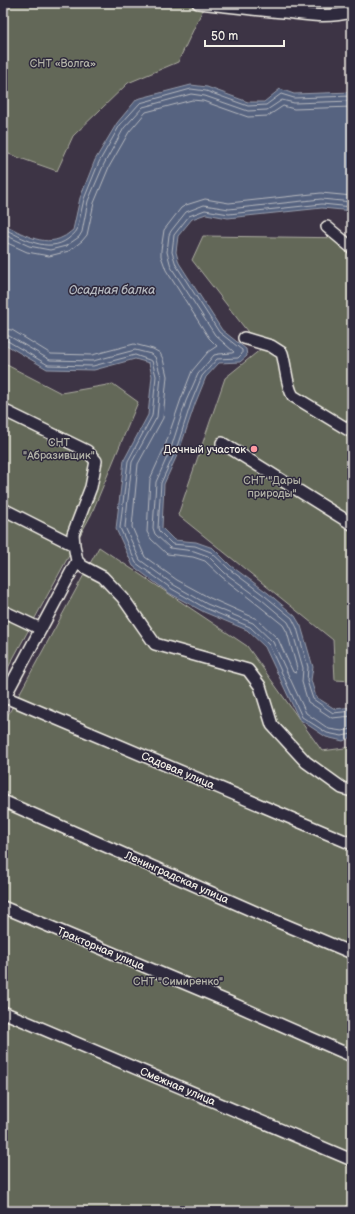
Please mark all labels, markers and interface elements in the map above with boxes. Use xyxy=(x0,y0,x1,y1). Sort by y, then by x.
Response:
scale bar xyxy=(205,22,284,48)
text: 50 m xyxy=(211,29,238,44)
park label: СНТ «Волга» xyxy=(30,57,96,70)
water label: Осадная балка xyxy=(69,283,155,298)
park label: СНТ "Абразивщик" xyxy=(23,436,95,462)
place label: Дачный участок xyxy=(163,443,246,456)
marker: Дачный участок xyxy=(249,444,259,454)
park label: СНТ "Дары природы" xyxy=(243,474,301,500)
street label: Садовая улица xyxy=(139,749,217,792)
street label: Ленинградская улица xyxy=(122,848,231,906)
street label: Тракторная улица xyxy=(55,924,147,973)
park label: СНТ "Симиренко" xyxy=(133,975,223,988)
street label: Смежная улица xyxy=(138,1065,218,1108)

